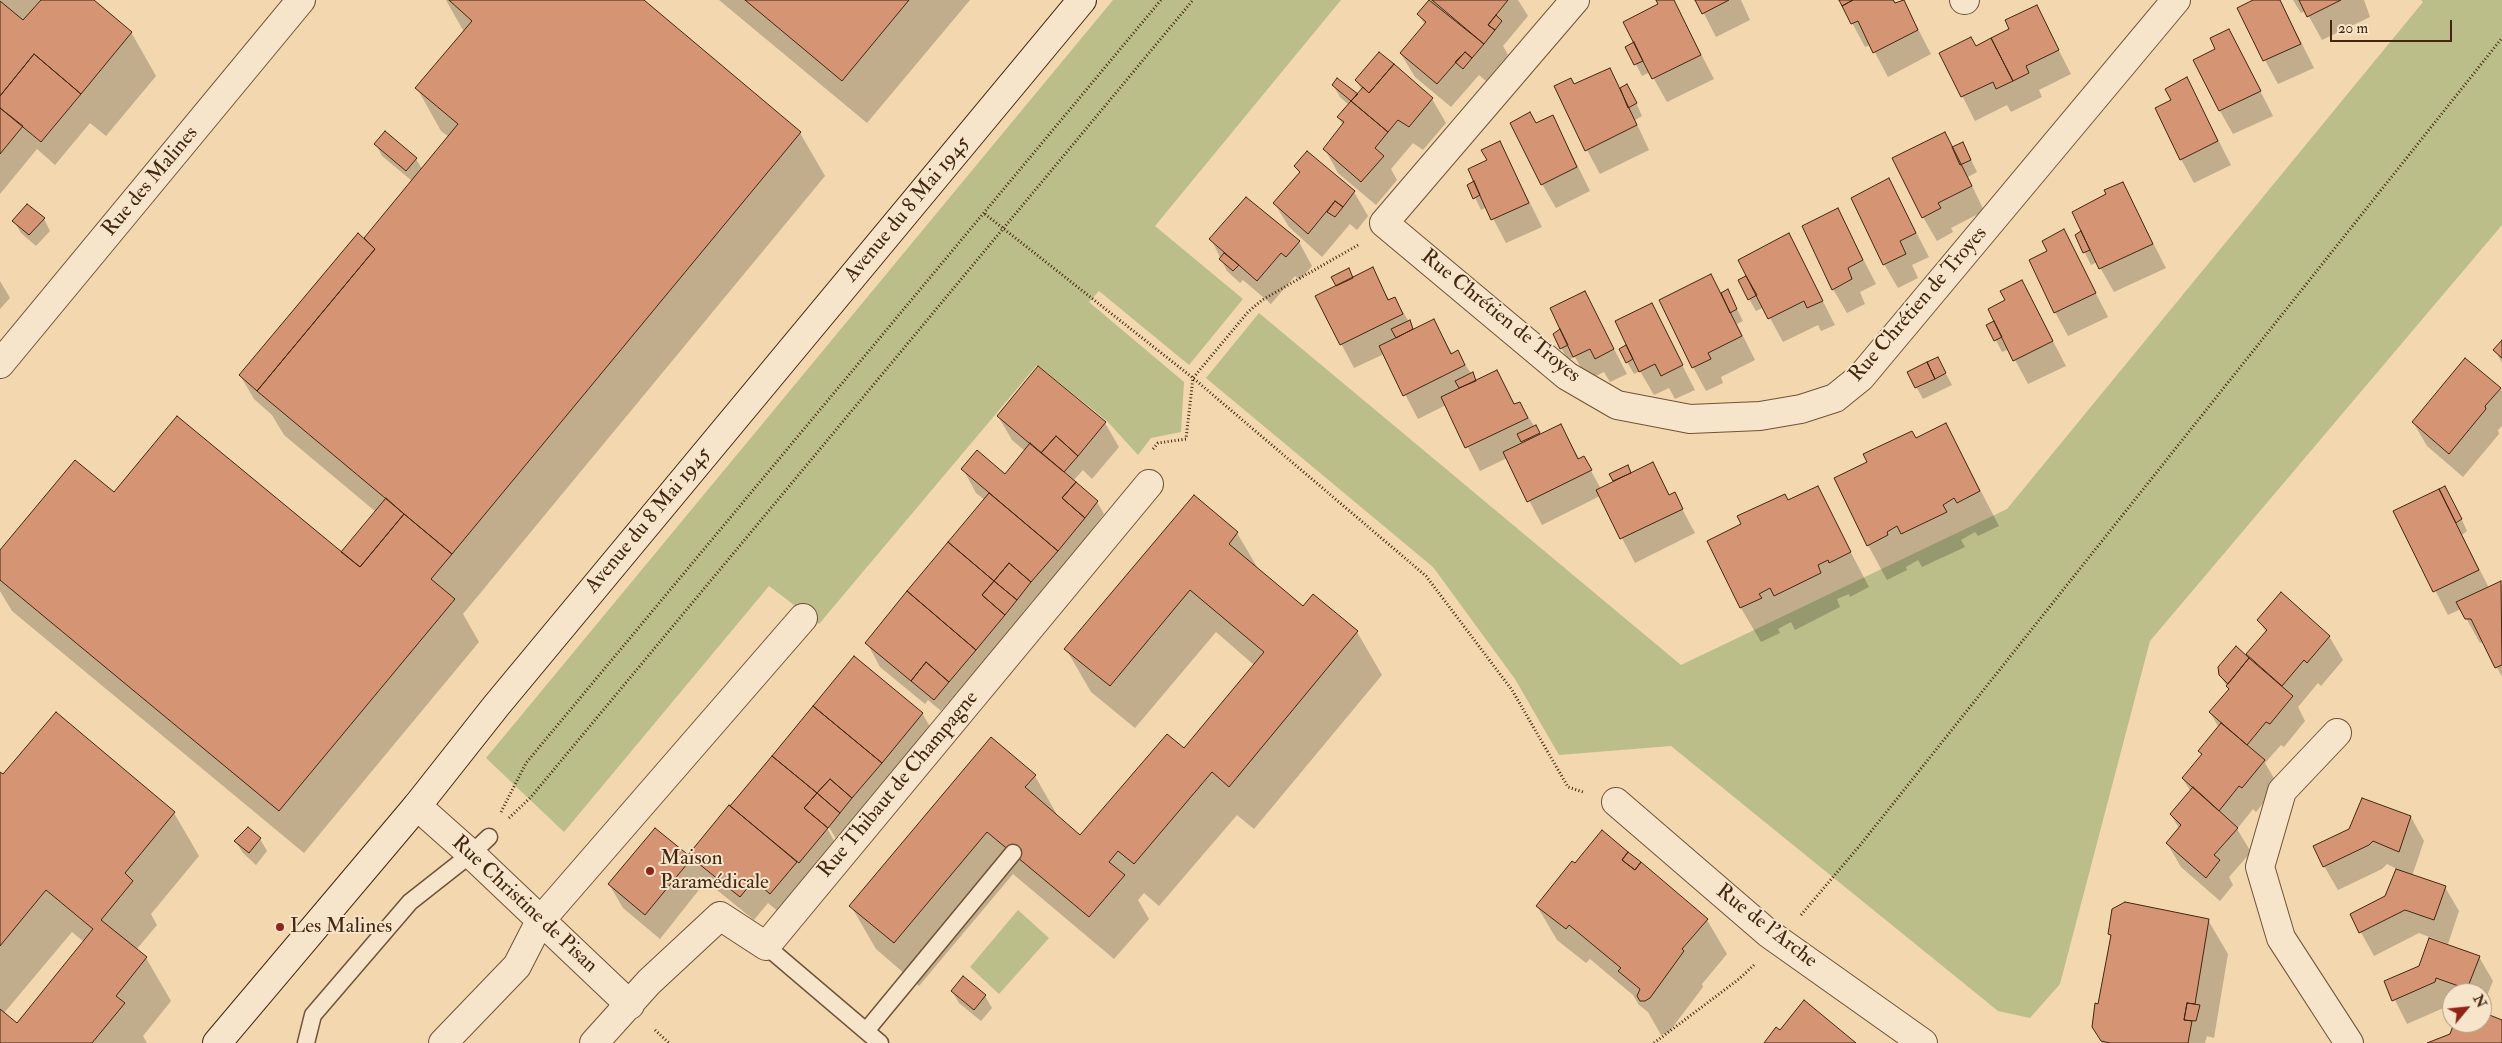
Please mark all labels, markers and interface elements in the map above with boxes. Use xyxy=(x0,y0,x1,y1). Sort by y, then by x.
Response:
scale bar xyxy=(2332,10,2454,42)
text: 20 m xyxy=(2338,19,2368,38)
street label: Rue des Malines xyxy=(98,122,204,242)
street label: Avenue du 8 Mai 1945 xyxy=(840,132,976,288)
street label: Rue Chrétien de Troyes xyxy=(1845,222,1993,388)
street label: Rue Chrétien de Troyes xyxy=(1415,245,1585,389)
street label: Avenue du 8 Mai 1945 xyxy=(581,443,717,599)
street label: Rue Thibaut de Champagne xyxy=(814,687,984,883)
street label: Rue Christine de Pisan xyxy=(446,831,602,979)
place label: Maison Paramédicale xyxy=(660,846,769,896)
marker: Maison Paramédicale xyxy=(644,865,656,877)
street label: Rue de l'Arche xyxy=(1710,880,1822,974)
place label: Les Malines xyxy=(290,914,392,940)
marker: Les Malines xyxy=(274,921,286,933)
north arrow xyxy=(2442,983,2492,1033)
text: N xyxy=(2469,992,2490,1011)

